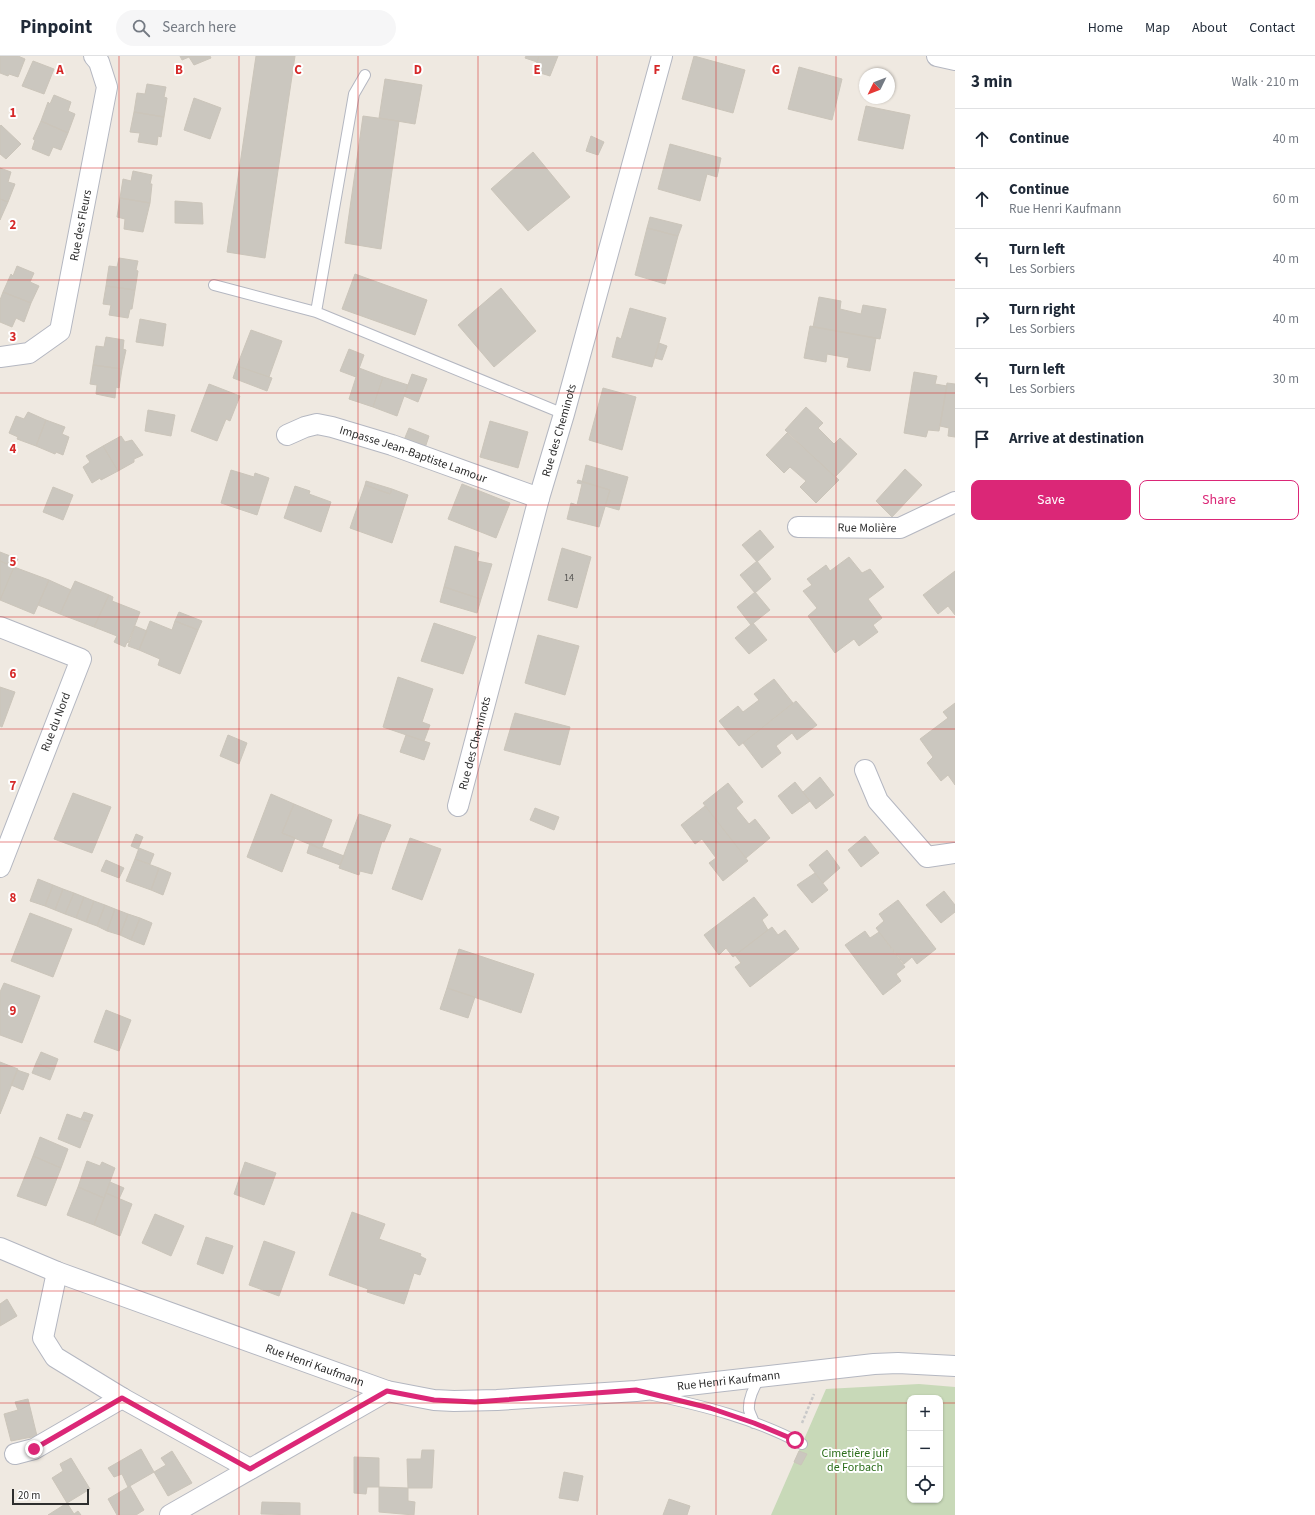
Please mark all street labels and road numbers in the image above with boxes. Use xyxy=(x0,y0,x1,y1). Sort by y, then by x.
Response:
street label: Rue des Fleurs xyxy=(65,188,96,262)
street label: Rue des Cheminots xyxy=(537,382,580,479)
street label: Impasse Jean-Baptiste Lamour xyxy=(337,421,490,487)
street label: Rue Molière xyxy=(837,519,897,536)
street label: Rue du Nord xyxy=(37,690,75,754)
street label: Rue des Cheminots xyxy=(454,695,495,792)
street label: Rue Henri Kaufmann xyxy=(263,1339,367,1391)
street label: Rue Henri Kaufmann xyxy=(676,1366,781,1395)

